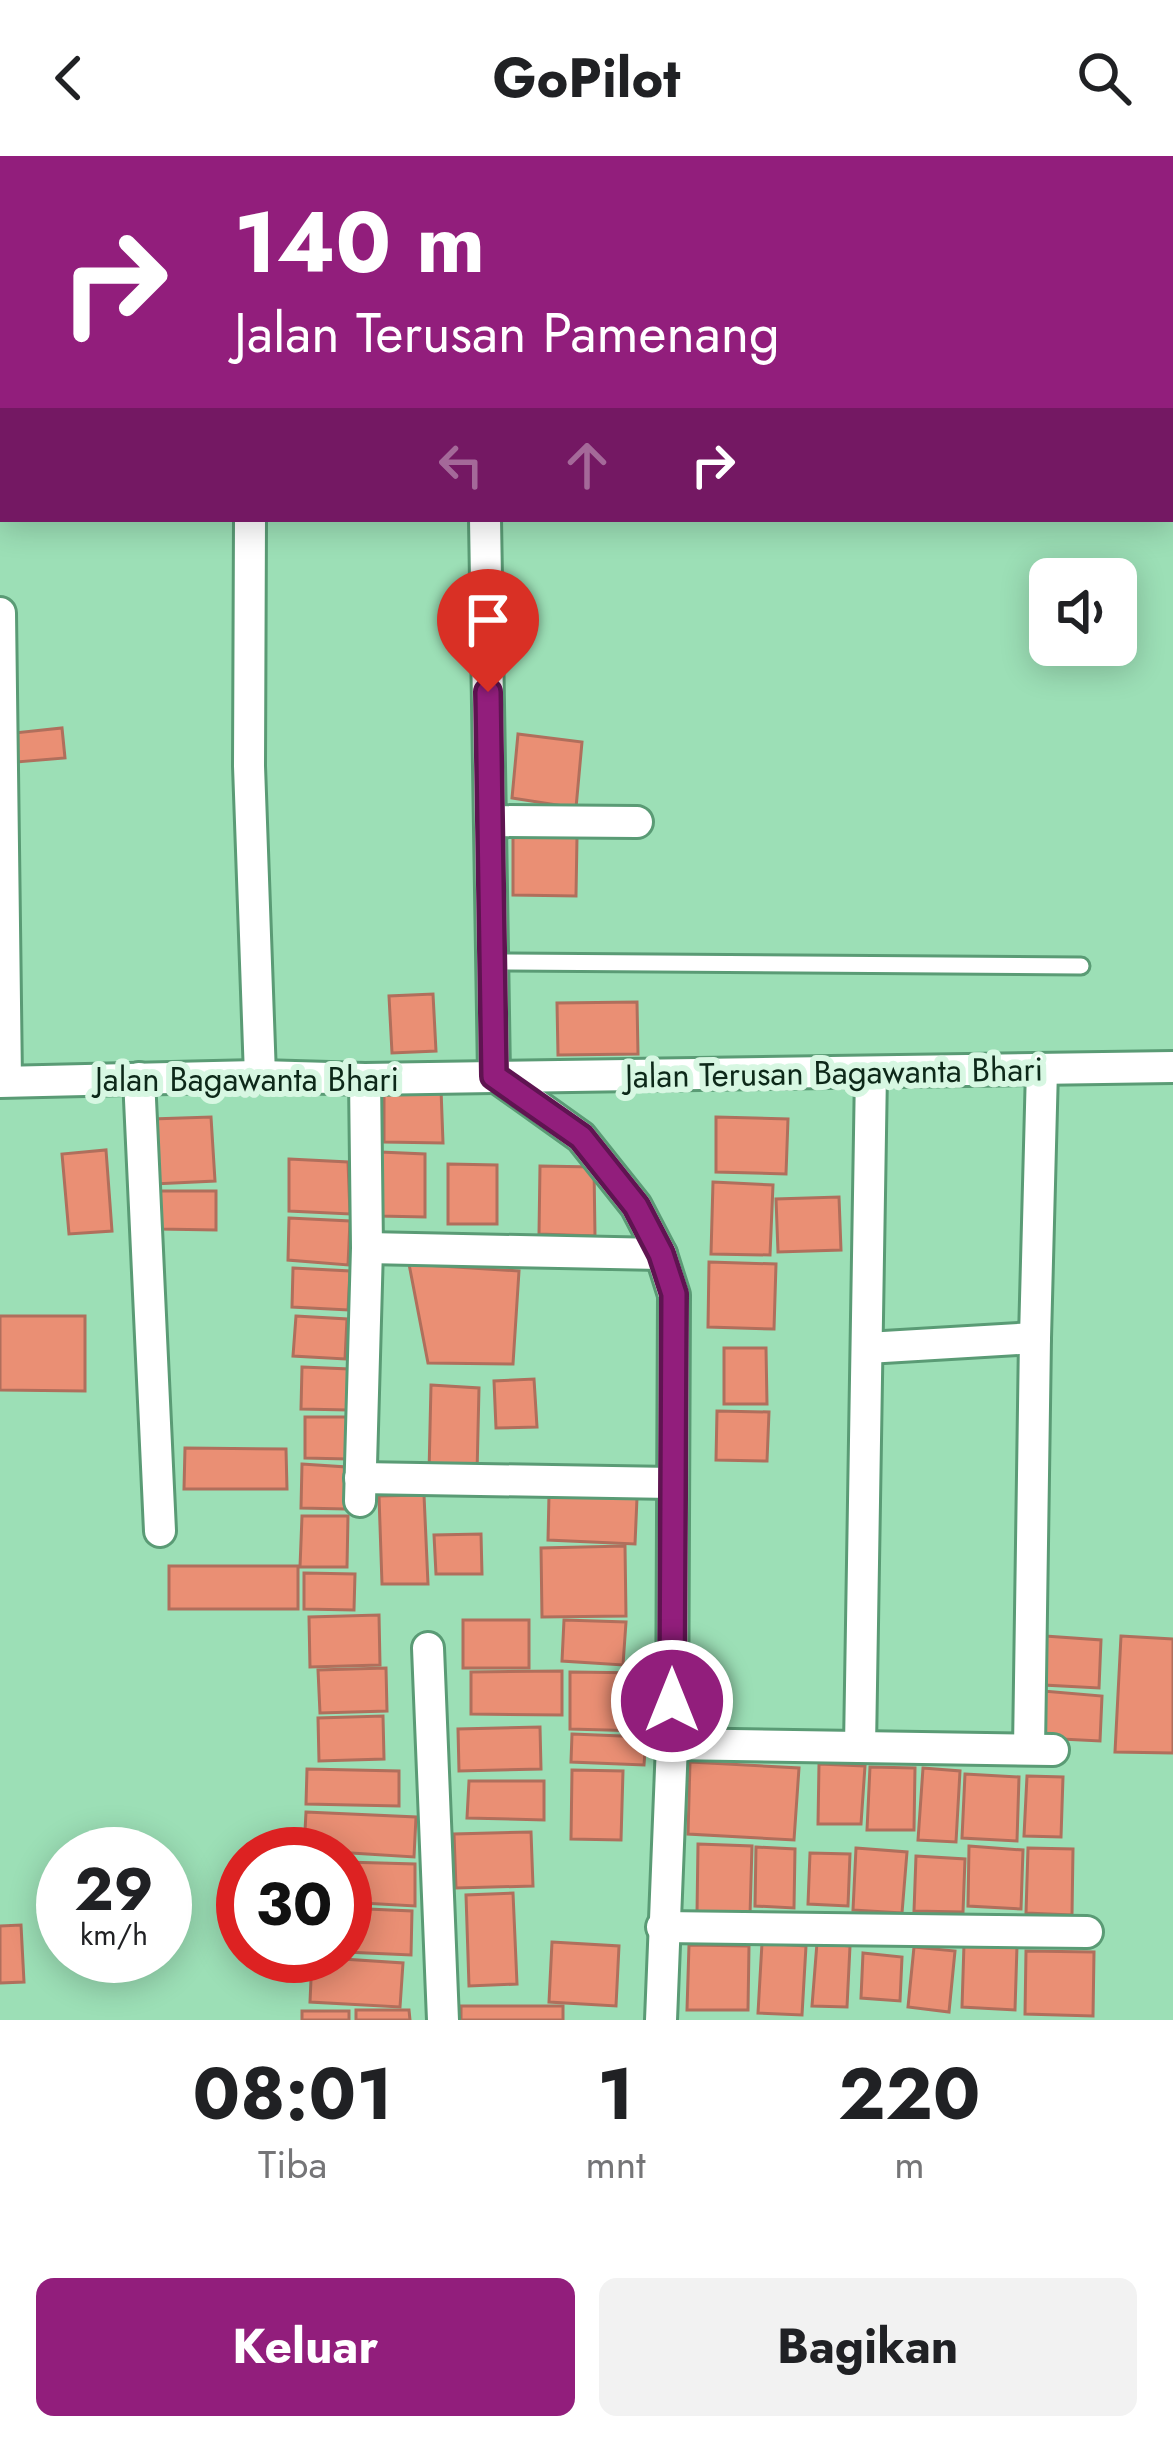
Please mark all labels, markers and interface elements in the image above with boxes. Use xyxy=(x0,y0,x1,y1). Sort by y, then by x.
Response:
text: GoPilot xyxy=(493,39,680,117)
icon: back xyxy=(36,45,102,111)
icon: search xyxy=(1071,45,1137,111)
text: 140 m xyxy=(234,182,485,304)
icon: right xyxy=(36,204,192,360)
text: Jalan Terusan Pamenang xyxy=(234,294,780,372)
icon: left xyxy=(428,432,494,498)
icon: ahead xyxy=(554,432,620,498)
icon: right xyxy=(680,432,746,498)
map controls xyxy=(1029,558,1137,666)
button: sound xyxy=(1029,558,1137,666)
pin xyxy=(437,569,539,692)
icon: arrive xyxy=(455,587,521,653)
street label: Jalan Terusan Bagawanta Bhari xyxy=(621,1045,1043,1100)
street label: Jalan Bagawanta Bhari xyxy=(91,1056,399,1103)
position arrow xyxy=(609,1638,735,1764)
speed limit sign: 30 xyxy=(216,1827,372,1983)
text: 29 xyxy=(74,1846,154,1933)
text: km/h xyxy=(80,1913,148,1956)
text: 08:01 xyxy=(193,2042,393,2146)
text: 1 xyxy=(597,2042,634,2146)
text: 220 xyxy=(838,2042,980,2146)
text: Tiba xyxy=(258,2136,327,2193)
text: mnt xyxy=(585,2136,646,2193)
text: m xyxy=(894,2136,925,2193)
button: Keluar xyxy=(36,2278,575,2416)
button: Bagikan xyxy=(599,2278,1137,2416)

